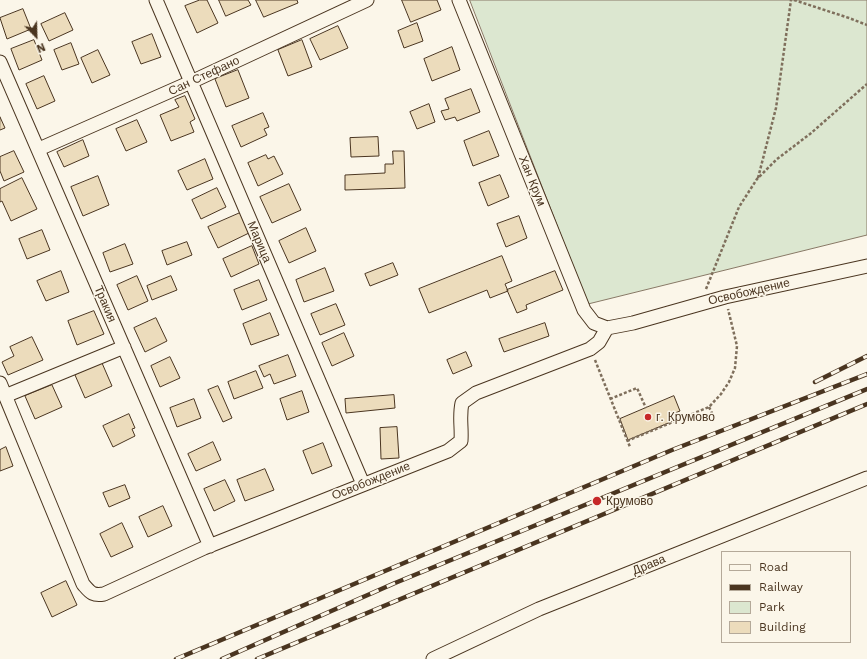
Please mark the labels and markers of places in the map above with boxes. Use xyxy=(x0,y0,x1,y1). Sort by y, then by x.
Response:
place label: г. Крумово xyxy=(656,410,715,424)
marker: г. Крумово xyxy=(643,412,653,422)
place label: Крумово xyxy=(606,494,653,508)
marker: Крумово xyxy=(591,495,603,507)

